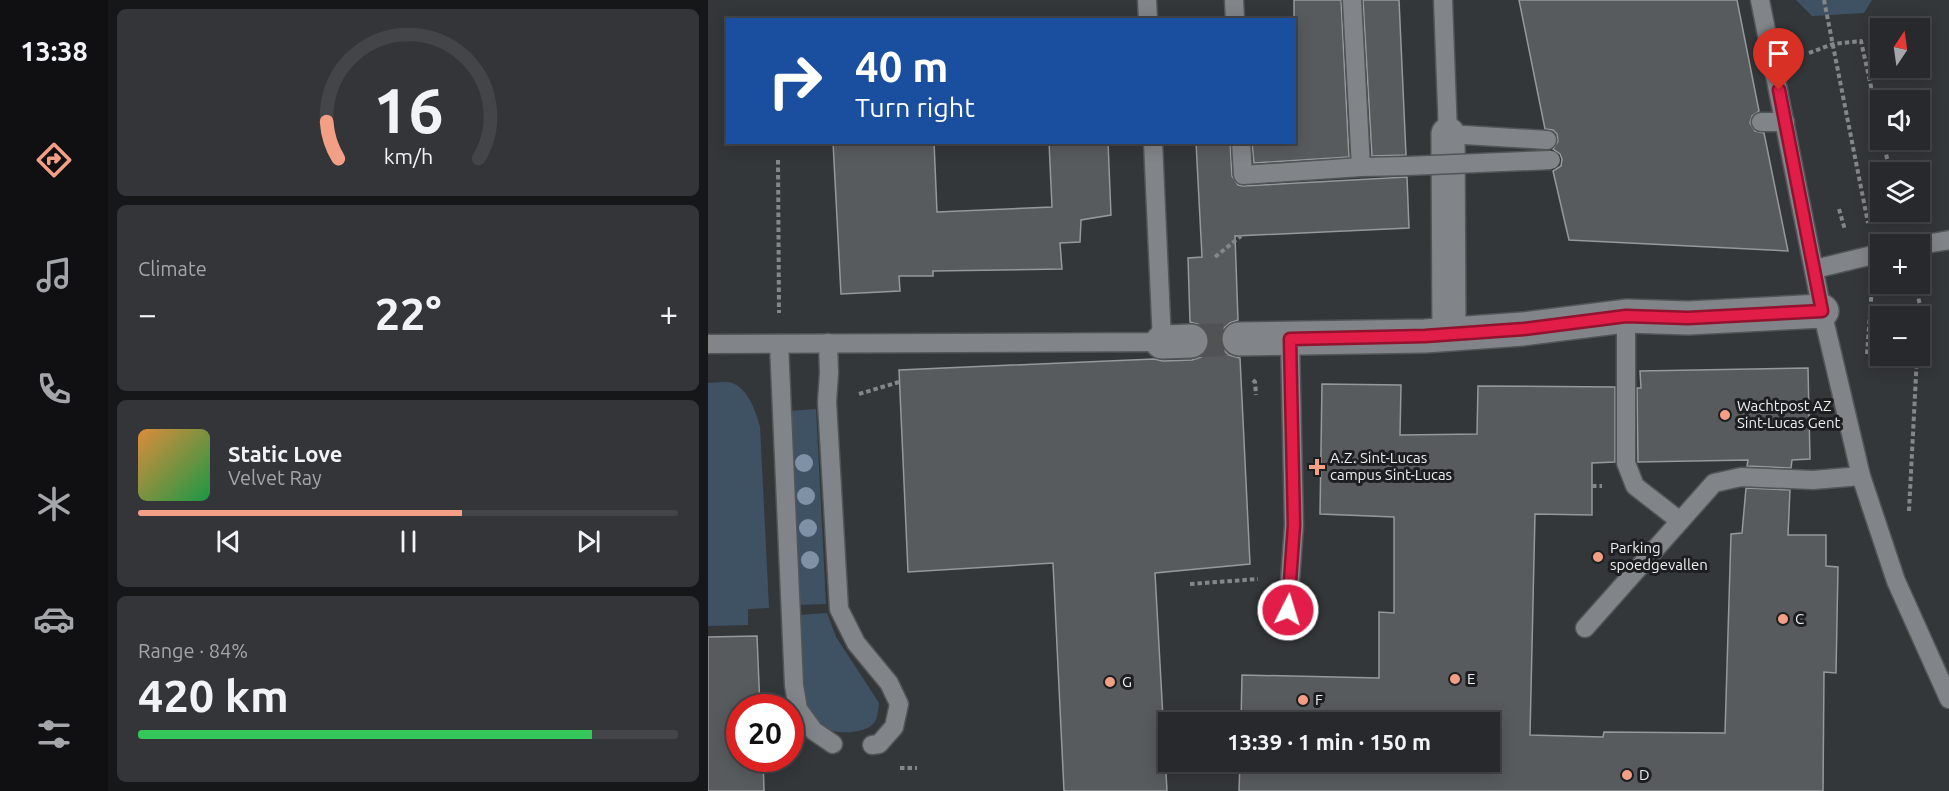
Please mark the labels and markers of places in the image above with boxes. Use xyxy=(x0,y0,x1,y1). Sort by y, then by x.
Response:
pin xyxy=(1753,28,1804,90)
place label: Wachtpost AZ Sint-Lucas Gent xyxy=(1737,397,1840,431)
marker: Wachtpost AZ Sint-Lucas Gent xyxy=(1718,408,1732,422)
place label: A.Z. Sint-Lucas campus Sint-Lucas xyxy=(1330,449,1452,483)
marker: A.Z. Sint-Lucas campus Sint-Lucas xyxy=(1308,458,1326,476)
place label: Parking spoedgevallen xyxy=(1610,539,1708,573)
marker: Parking spoedgevallen xyxy=(1591,550,1605,564)
place label: C xyxy=(1795,610,1804,627)
marker: C xyxy=(1776,612,1790,626)
place label: E xyxy=(1467,670,1475,687)
marker: E xyxy=(1448,672,1462,686)
place label: G xyxy=(1122,673,1132,690)
marker: G xyxy=(1103,675,1117,689)
place label: F xyxy=(1315,691,1323,708)
marker: F xyxy=(1296,693,1310,707)
place label: D xyxy=(1639,766,1650,783)
marker: D xyxy=(1620,768,1634,782)

